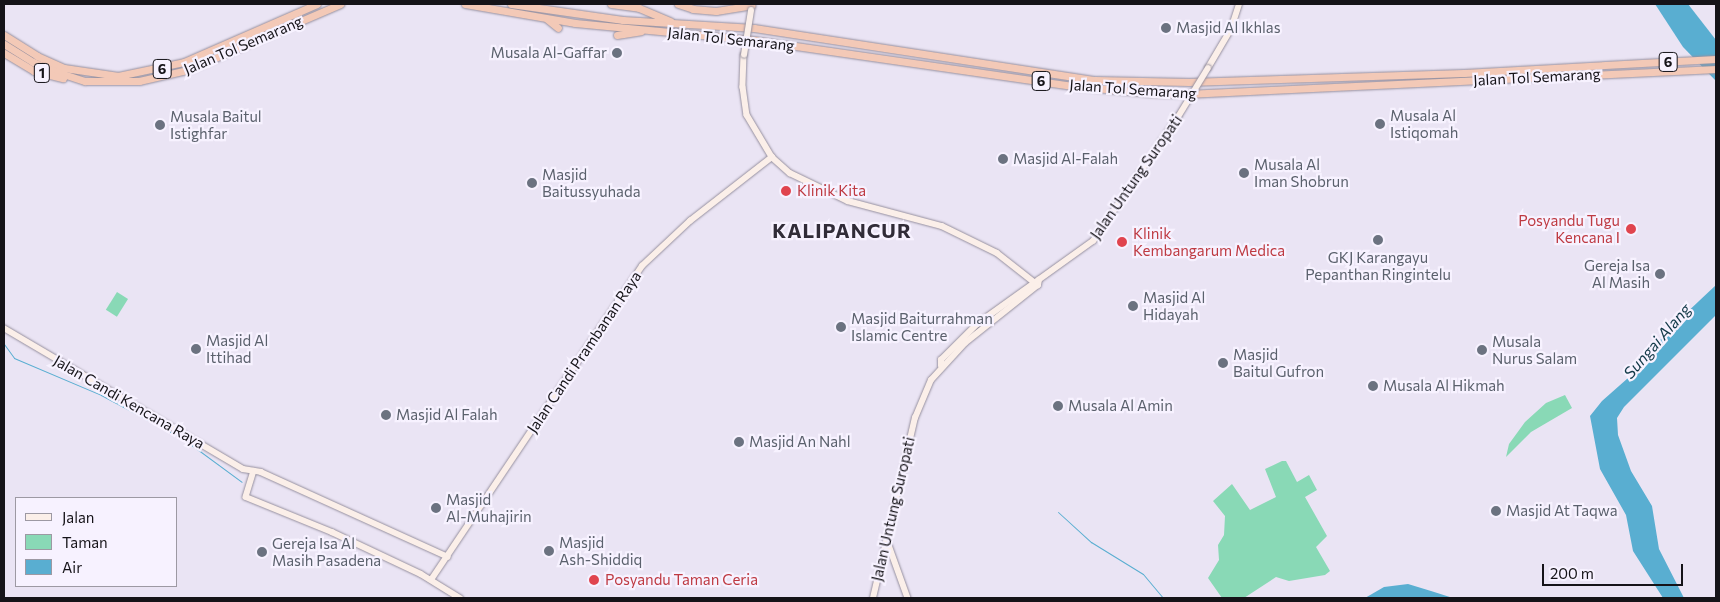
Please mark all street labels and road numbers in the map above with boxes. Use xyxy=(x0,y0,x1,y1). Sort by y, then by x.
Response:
street label: Jalan Tol Semarang xyxy=(181,12,305,78)
street label: Jalan Tol Semarang xyxy=(667,23,795,55)
road number: 6 xyxy=(1658,51,1678,74)
road number: 6 xyxy=(152,58,172,80)
road number: 1 xyxy=(33,62,51,84)
street label: Jalan Tol Semarang xyxy=(1473,65,1601,89)
road number: 6 xyxy=(1031,70,1051,92)
street label: Jalan Tol Semarang xyxy=(1069,76,1197,102)
street label: Jalan Untung Suropati xyxy=(1086,111,1186,243)
street label: Jalan Candi Prambanan Raya xyxy=(523,268,645,436)
street label: Jalan Candi Kencana Raya xyxy=(50,351,208,453)
street label: Jalan Untung Suropati xyxy=(868,435,918,583)

